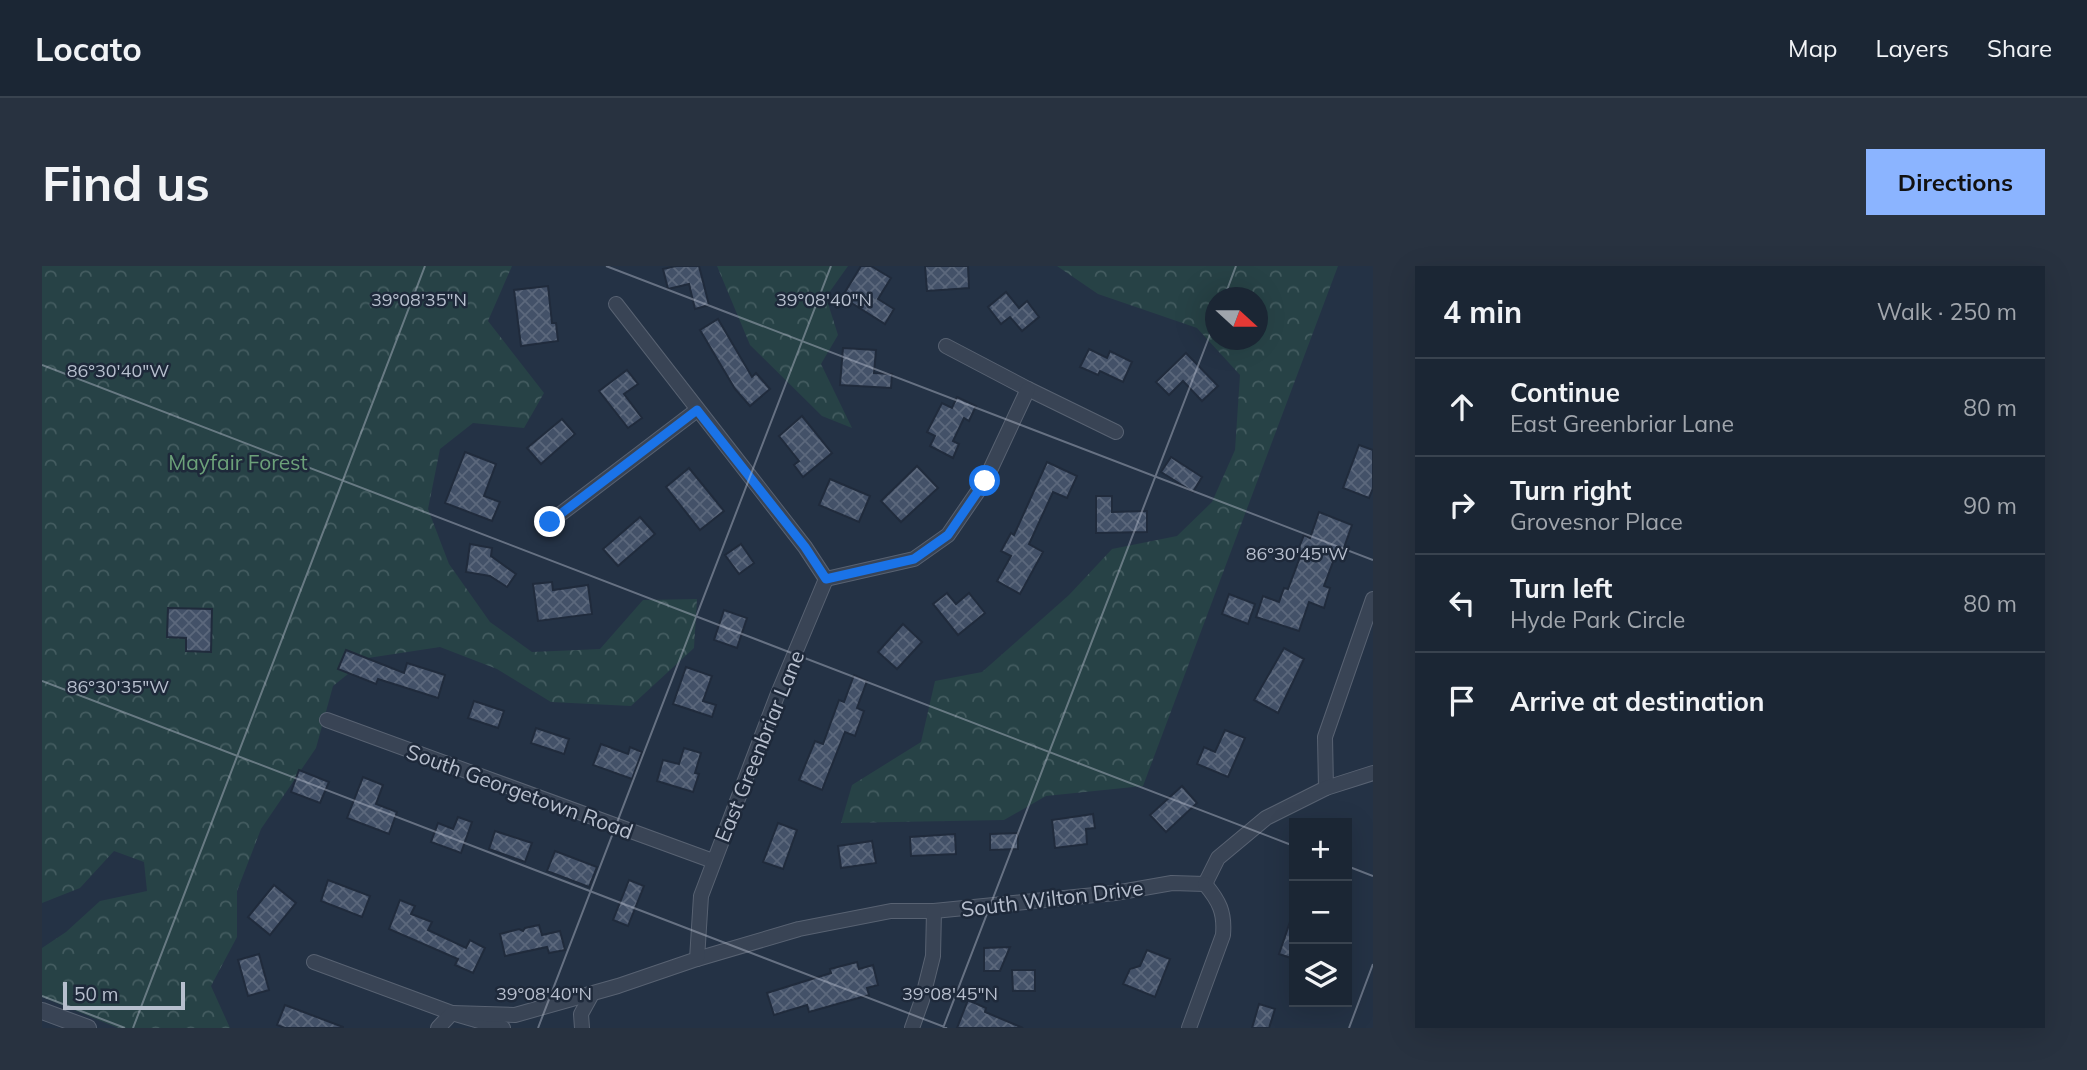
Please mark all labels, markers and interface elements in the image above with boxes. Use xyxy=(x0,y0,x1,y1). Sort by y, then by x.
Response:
text: Locato xyxy=(35,28,142,69)
text: Map xyxy=(1788,33,1837,63)
text: Layers xyxy=(1875,33,1949,63)
text: Share xyxy=(1987,33,2052,63)
button: Directions xyxy=(1866,149,2045,215)
text: Find us xyxy=(42,152,210,213)
north arrow xyxy=(1205,287,1268,350)
text: 39°08'35"N xyxy=(371,288,467,311)
text: 39°08'40"N xyxy=(776,288,872,311)
text: 4 min xyxy=(1443,293,1522,331)
text: Walk · 250 m xyxy=(1877,297,2017,326)
text: 86°30'40"W xyxy=(67,359,169,382)
text: Continue xyxy=(1510,376,1620,409)
icon: ahead xyxy=(1443,388,1481,426)
text: 80 m xyxy=(1963,393,2017,422)
text: East Greenbriar Lane xyxy=(1510,409,1734,438)
park label: Mayfair Forest xyxy=(168,449,308,475)
route start xyxy=(969,465,1000,496)
text: Turn right xyxy=(1510,474,1631,507)
icon: right xyxy=(1443,486,1481,524)
text: 90 m xyxy=(1963,491,2017,520)
route end xyxy=(534,506,565,537)
text: Grovesnor Place xyxy=(1510,507,1683,536)
text: 86°30'45"W xyxy=(1246,542,1348,565)
text: Turn left xyxy=(1510,572,1612,605)
icon: left xyxy=(1443,584,1481,622)
text: 80 m xyxy=(1963,589,2017,618)
text: Hyde Park Circle xyxy=(1510,605,1685,634)
street label: East Greenbriar Lane xyxy=(709,646,809,846)
text: 86°30'35"W xyxy=(67,675,169,698)
icon: arrive xyxy=(1443,682,1481,720)
text: Arrive at destination xyxy=(1510,685,1765,718)
street label: South Georgetown Road xyxy=(403,738,637,844)
map controls xyxy=(1289,818,1352,1007)
button: + xyxy=(1289,818,1352,881)
street label: South Wilton Drive xyxy=(959,874,1145,922)
button: − xyxy=(1289,881,1352,944)
button: layers xyxy=(1289,944,1352,1007)
scale bar xyxy=(63,979,186,1011)
text: 50 m xyxy=(74,982,118,1006)
text: 39°08'40"N xyxy=(496,982,592,1005)
text: 39°08'45"N xyxy=(902,982,998,1005)

